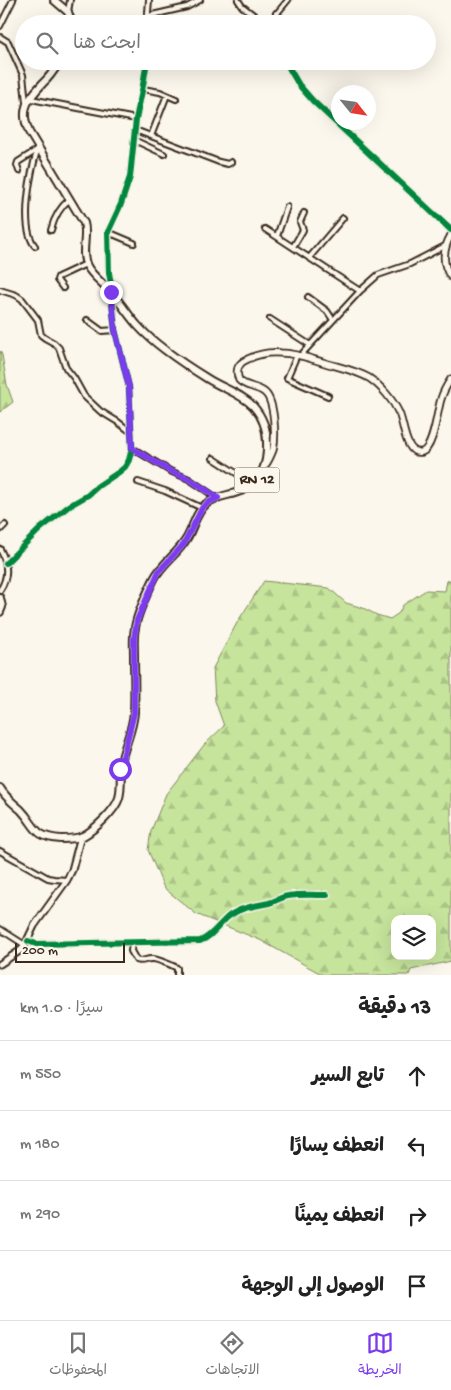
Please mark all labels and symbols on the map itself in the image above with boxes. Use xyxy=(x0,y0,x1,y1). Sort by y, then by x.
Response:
north arrow xyxy=(331,85,376,130)
route end xyxy=(100,281,123,304)
road number: RN 12 xyxy=(234,468,280,492)
route start xyxy=(109,758,132,781)
scale bar xyxy=(15,940,125,963)

